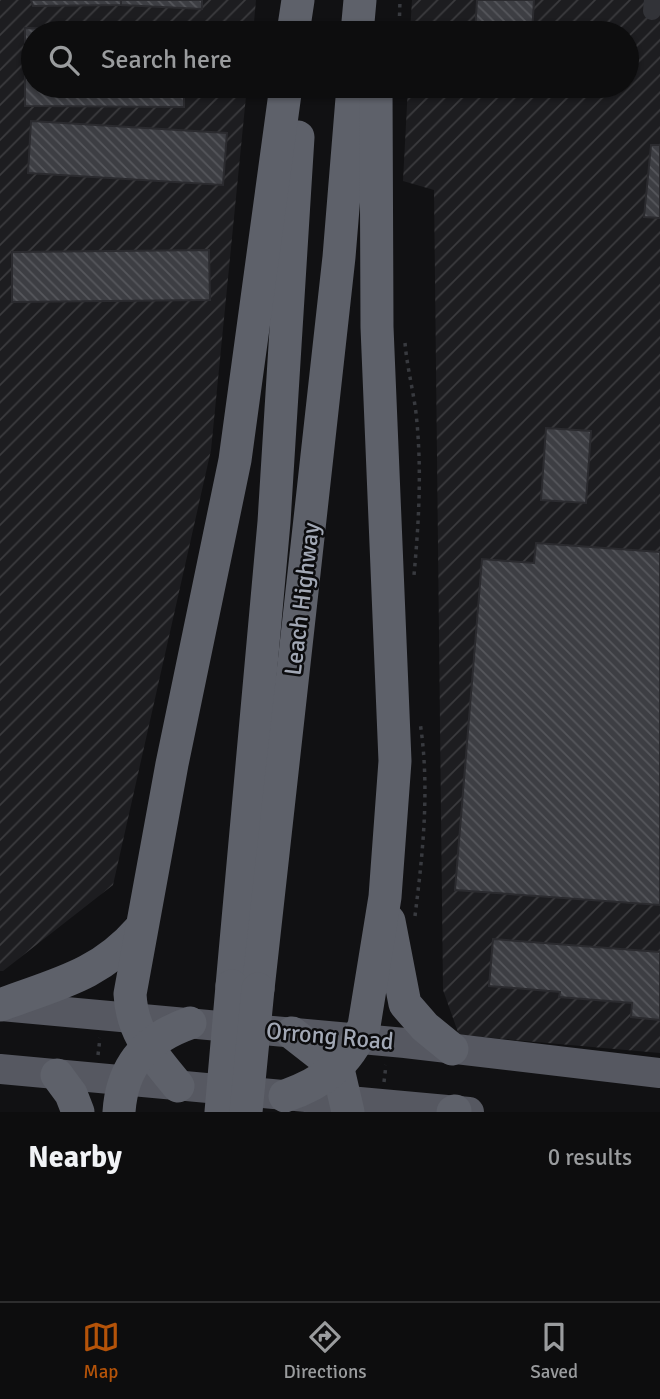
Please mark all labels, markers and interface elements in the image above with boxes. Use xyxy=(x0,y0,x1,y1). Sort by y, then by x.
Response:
search box xyxy=(21,21,639,98)
icon: search xyxy=(45,41,83,79)
text: Search here xyxy=(101,44,232,76)
street label: Leach Highway xyxy=(278,521,326,677)
street label: Orrong Road xyxy=(265,1015,395,1057)
text: Nearby xyxy=(28,1139,122,1176)
text: 0 results xyxy=(548,1143,632,1172)
tab: Map xyxy=(82,1318,120,1384)
tab: Directions xyxy=(284,1318,367,1384)
tab: Saved xyxy=(530,1318,578,1384)

